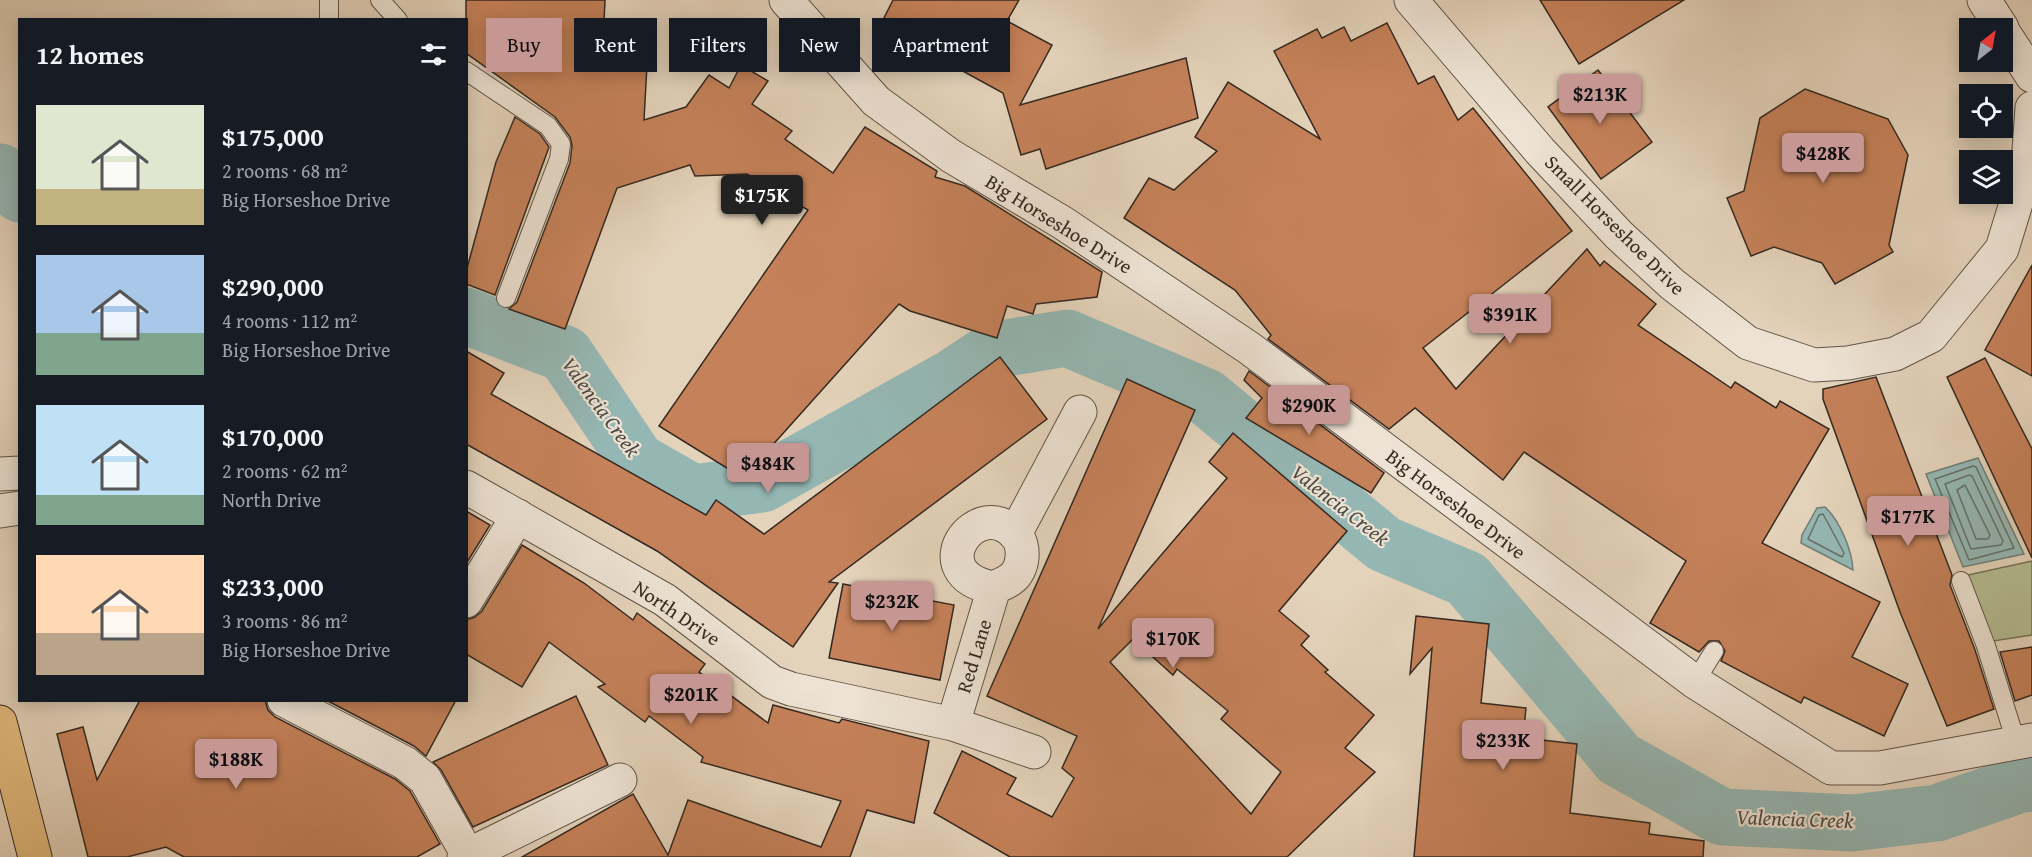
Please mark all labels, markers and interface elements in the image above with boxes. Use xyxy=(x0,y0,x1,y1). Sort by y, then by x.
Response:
chip: Buy xyxy=(486,18,562,72)
chip: Rent xyxy=(574,18,657,72)
chip: Filters xyxy=(669,18,767,72)
chip: New xyxy=(779,18,860,72)
chip: Apartment xyxy=(872,18,1010,72)
north arrow xyxy=(1959,18,2013,72)
map controls xyxy=(1959,18,2013,204)
text: 12 homes xyxy=(36,35,144,74)
icon: filters xyxy=(417,38,450,71)
pin: $213K xyxy=(1558,74,1642,125)
text: $213K xyxy=(1573,79,1627,108)
button: locate xyxy=(1959,84,2013,138)
text: $175,000 xyxy=(222,117,324,156)
icon: home xyxy=(84,129,156,201)
pin: $428K xyxy=(1781,133,1865,184)
text: $428K xyxy=(1796,138,1850,167)
street label: Small Horseshoe Drive xyxy=(1539,148,1692,301)
button: layers xyxy=(1959,150,2013,204)
text: 2 rooms · 68 m² xyxy=(222,156,348,185)
street label: Big Horseshoe Drive xyxy=(980,167,1138,280)
pin: $175K xyxy=(720,175,804,226)
text: $175K xyxy=(735,180,789,209)
text: Big Horseshoe Drive xyxy=(222,185,390,214)
text: $290,000 xyxy=(222,267,324,306)
icon: home xyxy=(84,279,156,351)
pin: $391K xyxy=(1468,294,1552,345)
text: $391K xyxy=(1483,299,1537,328)
text: 4 rooms · 112 m² xyxy=(222,306,357,335)
text: Big Horseshoe Drive xyxy=(222,335,390,364)
water label: Valencia Creek xyxy=(554,350,649,464)
pin: $290K xyxy=(1267,385,1351,436)
text: $290K xyxy=(1282,390,1336,419)
text: $170,000 xyxy=(222,417,324,456)
icon: home xyxy=(84,429,156,501)
street label: Big Horseshoe Drive xyxy=(1380,441,1532,566)
pin: $484K xyxy=(726,443,810,494)
text: $484K xyxy=(741,448,795,477)
text: 2 rooms · 62 m² xyxy=(222,456,348,485)
water label: Valencia Creek xyxy=(1285,456,1396,553)
text: North Drive xyxy=(222,485,321,514)
pin: $177K xyxy=(1866,496,1950,547)
text: $177K xyxy=(1881,501,1935,530)
text: $233,000 xyxy=(222,567,324,606)
street label: North Drive xyxy=(628,573,726,652)
icon: home xyxy=(84,579,156,651)
pin: $232K xyxy=(850,581,934,632)
text: $232K xyxy=(865,586,919,615)
text: 3 rooms · 86 m² xyxy=(222,606,348,635)
street label: Red Lane xyxy=(949,615,998,696)
pin: $170K xyxy=(1131,618,1215,669)
text: $170K xyxy=(1146,623,1200,652)
text: Big Horseshoe Drive xyxy=(222,635,390,664)
pin: $201K xyxy=(649,674,733,725)
text: $201K xyxy=(664,679,718,708)
pin: $233K xyxy=(1461,720,1545,771)
text: $233K xyxy=(1476,725,1530,754)
pin: $188K xyxy=(194,739,278,790)
text: $188K xyxy=(209,744,263,773)
water label: Valencia Creek xyxy=(1736,801,1855,836)

